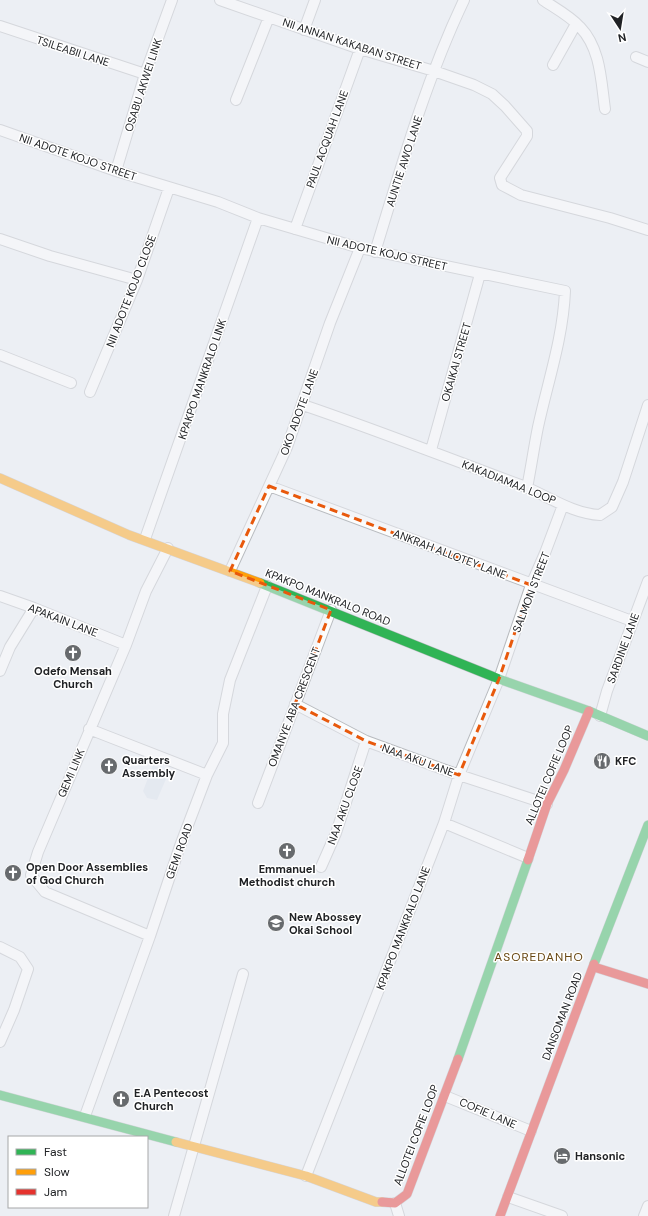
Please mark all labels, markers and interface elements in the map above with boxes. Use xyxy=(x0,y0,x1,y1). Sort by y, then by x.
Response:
north arrow xyxy=(600,8,640,48)
street label: NII ANNAN KAKABAN STREET xyxy=(281,15,423,73)
text: N xyxy=(617,30,627,45)
street label: TSILEABII LANE xyxy=(35,33,111,69)
street label: OSABU AKWEI LINK xyxy=(121,36,165,134)
street label: PAUL ACQUAH LANE xyxy=(303,88,351,190)
street label: AUNTIE AWO LANE xyxy=(383,114,425,208)
street label: NII ADOTE KOJO STREET xyxy=(18,130,138,184)
street label: NII ADOTE KOJO STREET xyxy=(326,232,448,274)
street label: NII ADOTE KOJO CLOSE xyxy=(103,233,159,349)
street label: KPAKPO MANKRALO LINK xyxy=(175,316,229,441)
street label: OKAIKAI STREET xyxy=(438,321,474,403)
street label: OKO ADOTE LANE xyxy=(277,367,321,457)
street label: KAKADIAMAA LOOP xyxy=(460,457,558,507)
street label: ANKRAH ALLOTEY LANE xyxy=(391,526,509,582)
street label: SALMON STREET xyxy=(509,550,553,634)
street label: KPAKPO MANKRALO ROAD xyxy=(263,565,393,629)
street label: APAKAIN LANE xyxy=(26,600,100,640)
street label: SARDINE LANE xyxy=(604,611,642,685)
church icon: Odefo Mensah Church xyxy=(63,643,83,663)
street label: OMANYE ABA CRESCENT xyxy=(265,645,323,769)
place label: Odefo Mensah Church xyxy=(34,664,112,691)
street label: ALLOTEI COFIE LOOP xyxy=(522,723,576,827)
street label: NAA AKU LANE xyxy=(380,740,456,780)
street label: GEMI LINK xyxy=(54,746,88,800)
restaurant icon: KFC xyxy=(592,751,612,771)
place label: Quarters Assembly xyxy=(122,753,176,780)
place label: KFC xyxy=(615,754,636,768)
church icon: Quarters Assembly xyxy=(99,756,119,776)
street label: NAA AKU CLOSE xyxy=(324,764,366,846)
street label: GEMI ROAD xyxy=(162,821,196,881)
church icon: Emmanuel Methodist church xyxy=(277,841,297,861)
place label: Open Door Assemblies of God Church xyxy=(26,860,148,887)
place label: Emmanuel Methodist church xyxy=(239,862,335,889)
church icon: Open Door Assemblies of God Church xyxy=(3,863,23,883)
street label: KPAKPO MANKRALO LANE xyxy=(373,864,433,992)
place label: New Abossey Okai School xyxy=(289,910,362,937)
school or university icon: New Abossey Okai School xyxy=(266,913,286,933)
district label: ASOREDANHO xyxy=(494,949,584,965)
street label: DANSOMAN ROAD xyxy=(539,970,585,1062)
street label: ALLOTEI COFIE LOOP xyxy=(390,1083,442,1187)
place label: E.A Pentecost Church xyxy=(134,1086,209,1113)
church icon: E.A Pentecost Church xyxy=(111,1089,131,1109)
street label: COFIE LANE xyxy=(457,1095,519,1131)
legend xyxy=(8,1136,148,1208)
text: Fast xyxy=(44,1144,67,1160)
hotel icon: Hansonic xyxy=(552,1146,572,1166)
place label: Hansonic xyxy=(575,1149,625,1163)
text: Slow xyxy=(44,1164,70,1180)
text: Jam xyxy=(44,1184,67,1200)

